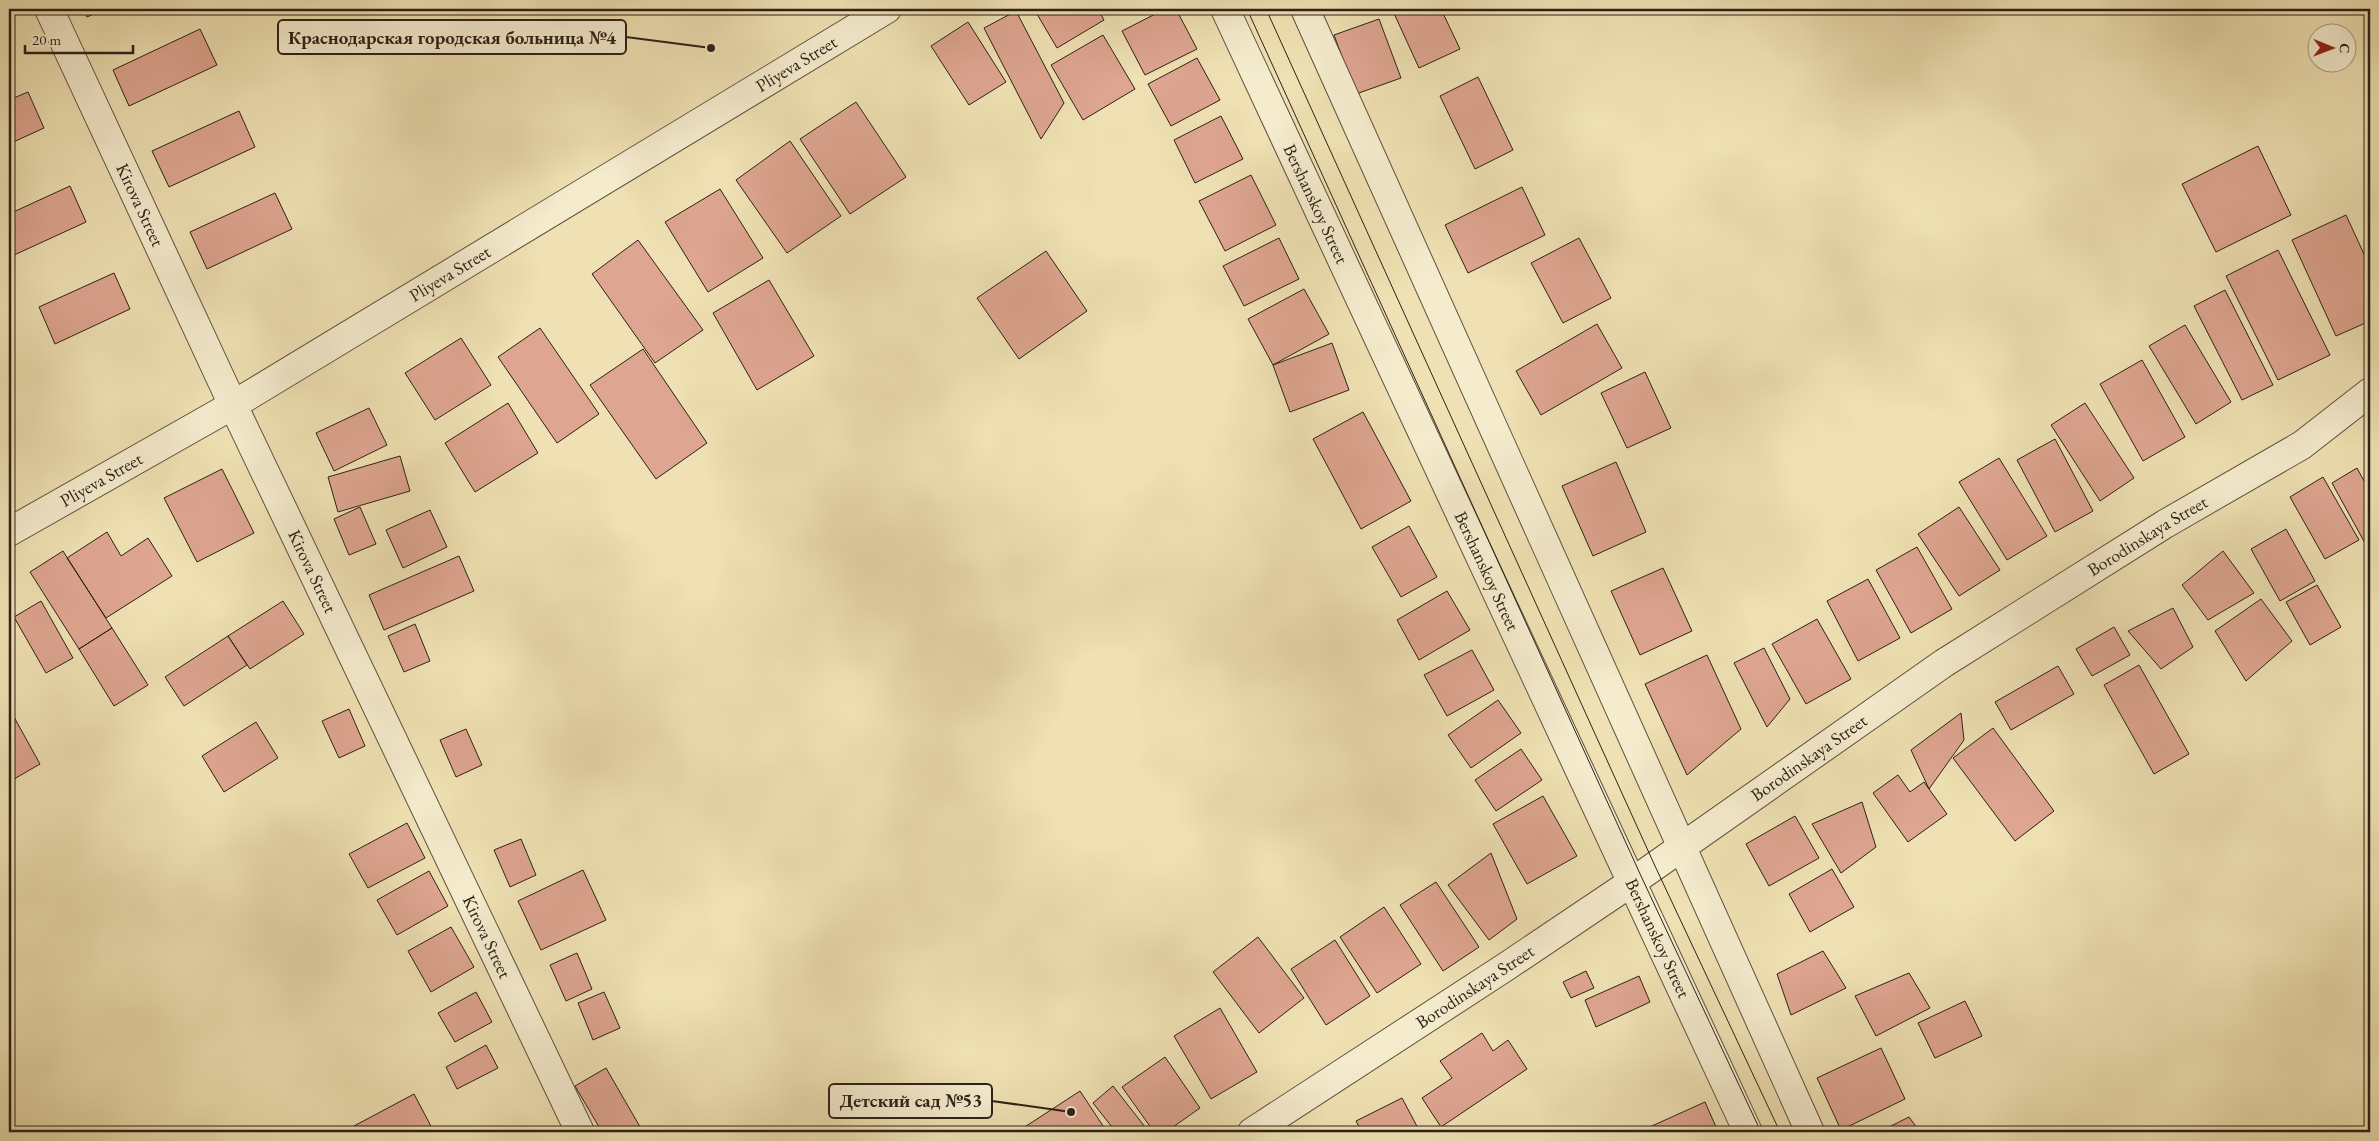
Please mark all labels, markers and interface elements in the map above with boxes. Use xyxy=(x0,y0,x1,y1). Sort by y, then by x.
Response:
callout: Краснодарская городская больница №4 xyxy=(278,20,626,54)
scale bar xyxy=(25,22,132,54)
north arrow xyxy=(2306,22,2356,72)
text: Краснодарская городская больница №4 xyxy=(288,25,617,50)
text: 20 m xyxy=(32,30,61,49)
street label: Pliyeva Street xyxy=(751,30,841,97)
text: С xyxy=(2336,43,2354,53)
street label: Bershanskoy Street xyxy=(1279,140,1354,267)
street label: Kirova Street xyxy=(111,159,170,250)
street label: Pliyeva Street xyxy=(405,240,495,307)
street label: Pliyeva Street xyxy=(56,447,147,512)
street label: Borodinskaya Street xyxy=(2083,490,2212,581)
street label: Bershanskoy Street xyxy=(1449,507,1525,635)
street label: Kirova Street xyxy=(283,526,343,617)
street label: Borodinskaya Street xyxy=(1746,709,1871,806)
street label: Bershanskoy Street xyxy=(1620,875,1696,1002)
street label: Kirova Street xyxy=(458,891,517,982)
street label: Borodinskaya Street xyxy=(1411,939,1538,1033)
callout: Детский сад №53 xyxy=(829,1084,992,1118)
text: Детский сад №53 xyxy=(840,1088,982,1113)

